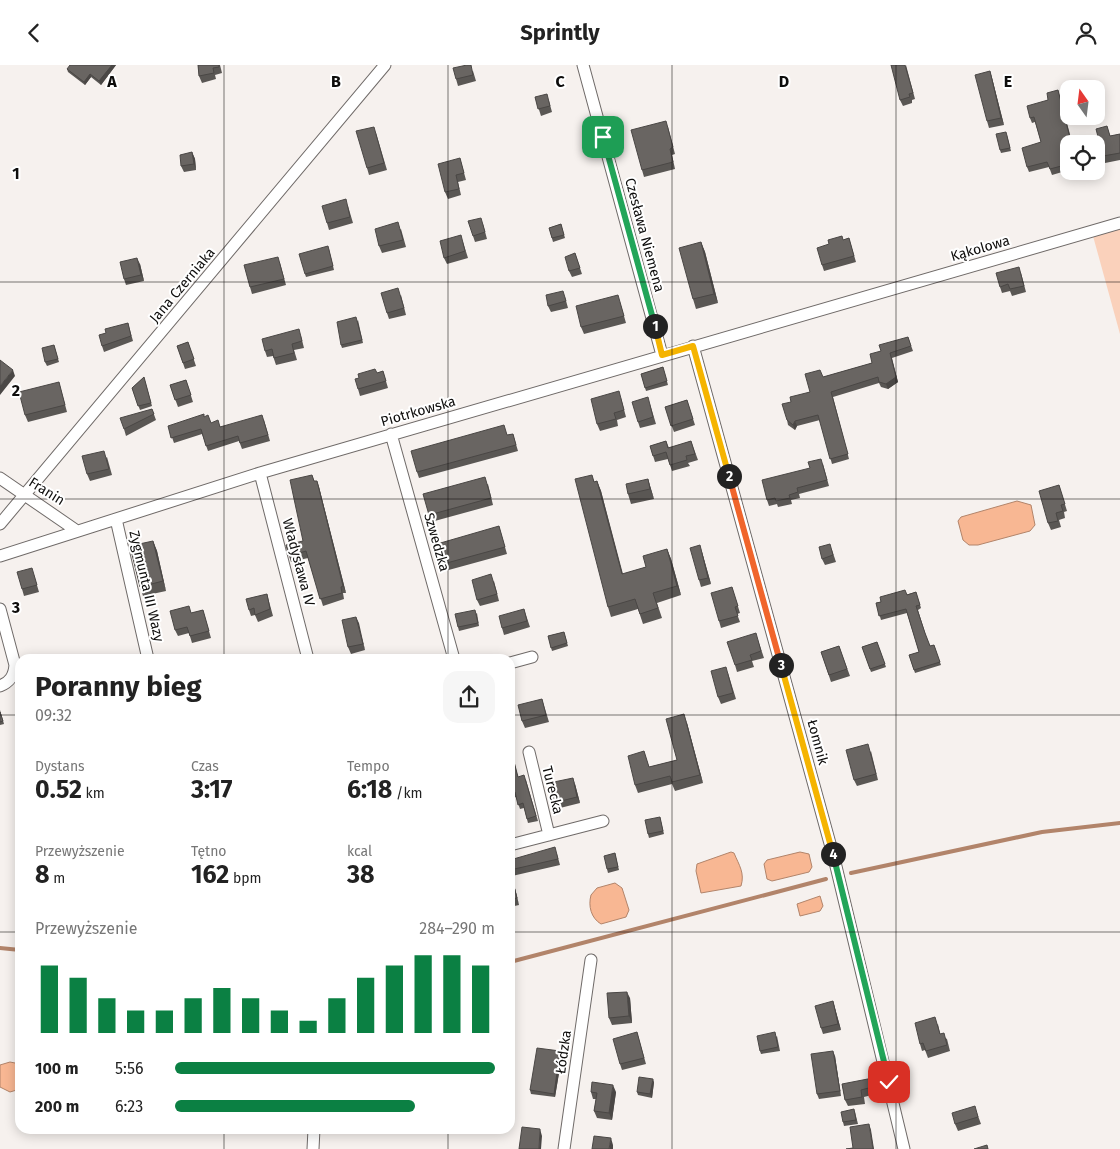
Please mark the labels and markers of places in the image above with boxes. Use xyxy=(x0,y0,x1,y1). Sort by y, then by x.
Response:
pin xyxy=(582,116,624,158)
pin: 1 xyxy=(642,313,668,339)
pin: 2 xyxy=(716,463,742,489)
pin: 3 xyxy=(768,653,794,677)
pin: 4 xyxy=(820,841,846,867)
pin xyxy=(868,1061,910,1103)

